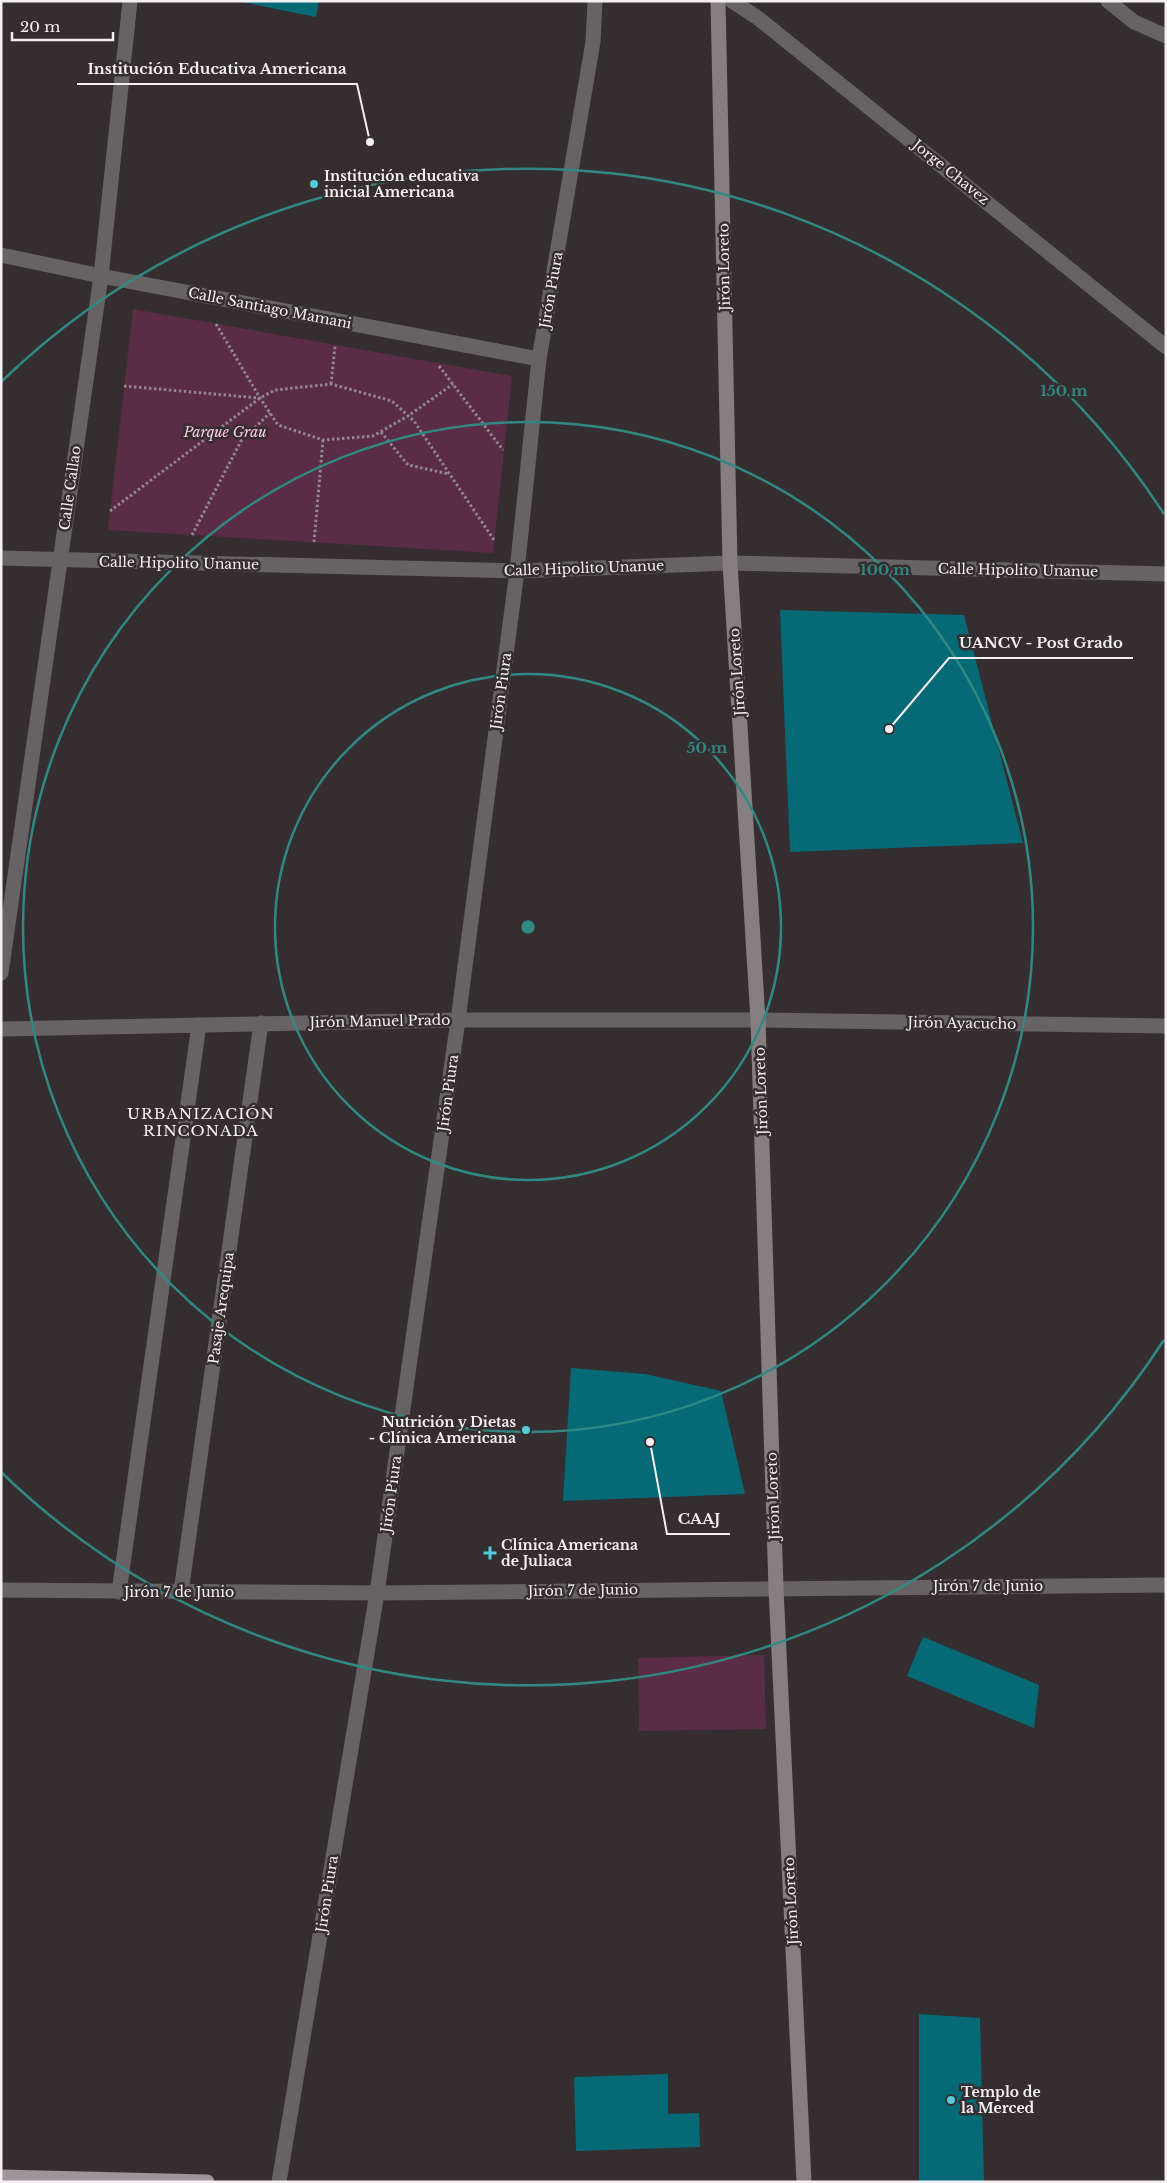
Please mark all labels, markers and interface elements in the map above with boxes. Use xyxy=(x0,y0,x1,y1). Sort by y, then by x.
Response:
scale bar xyxy=(12,10,114,42)
text: 20 m xyxy=(20,17,60,36)
callout: Institución Educativa Americana xyxy=(77,54,357,84)
text: Institución Educativa Americana xyxy=(87,59,347,78)
street label: Jorge Chavez xyxy=(907,134,993,209)
place label: Institución educativa inicial Americana xyxy=(324,167,479,201)
marker: Institución educativa inicial Americana xyxy=(308,178,320,190)
street label: Jirón Loreto xyxy=(714,223,734,313)
street label: Jirón Piura xyxy=(535,250,567,332)
street label: Calle Santiago Mamani xyxy=(187,283,353,333)
text: 150 m xyxy=(1040,381,1088,400)
park label: Parque Grau xyxy=(182,423,267,441)
street label: Calle Callao xyxy=(55,445,85,531)
street label: Calle Hipolito Unanue xyxy=(99,553,259,573)
street label: Calle Hipolito Unanue xyxy=(504,556,664,580)
text: 100 m xyxy=(860,560,910,579)
street label: Calle Hipolito Unanue xyxy=(938,560,1098,580)
street label: Jirón Loreto xyxy=(725,628,749,718)
callout: UANCV - Post Grado xyxy=(949,628,1133,658)
text: UANCV - Post Grado xyxy=(959,633,1123,652)
street label: Jirón Piura xyxy=(486,651,515,733)
text: 50 m xyxy=(687,738,728,757)
centre of rings xyxy=(519,918,537,936)
street label: Jirón Manuel Prado xyxy=(307,1011,451,1031)
street label: Jirón Ayacucho xyxy=(906,1013,1016,1033)
street label: Jirón Loreto xyxy=(750,1047,772,1137)
street label: Jirón Piura xyxy=(433,1053,462,1135)
district label: URBANIZACIÓN RINCONADA xyxy=(127,1104,275,1140)
street label: Pasaje Arequipa xyxy=(204,1251,238,1365)
place label: Nutrición y Dietas - Clínica Americana xyxy=(369,1413,516,1447)
marker: Nutrición y Dietas - Clínica Americana xyxy=(520,1424,532,1436)
street label: Jirón Loreto xyxy=(762,1452,784,1542)
street label: Jirón Piura xyxy=(376,1454,405,1536)
callout: CAAJ xyxy=(667,1504,730,1534)
text: CAAJ xyxy=(678,1509,720,1528)
place label: Clínica Americana de Juliaca xyxy=(501,1536,638,1570)
marker: Clínica Americana de Juliaca xyxy=(483,1546,497,1560)
street label: Jirón 7 de Junio xyxy=(931,1577,1043,1595)
street label: Jirón 7 de Junio xyxy=(526,1580,638,1600)
street label: Jirón 7 de Junio xyxy=(122,1583,234,1601)
street label: Jirón Piura xyxy=(312,1854,342,1936)
street label: Jirón Loreto xyxy=(780,1857,802,1947)
place label: Templo de la Merced xyxy=(961,2083,1041,2117)
marker: Templo de la Merced xyxy=(945,2094,957,2106)

